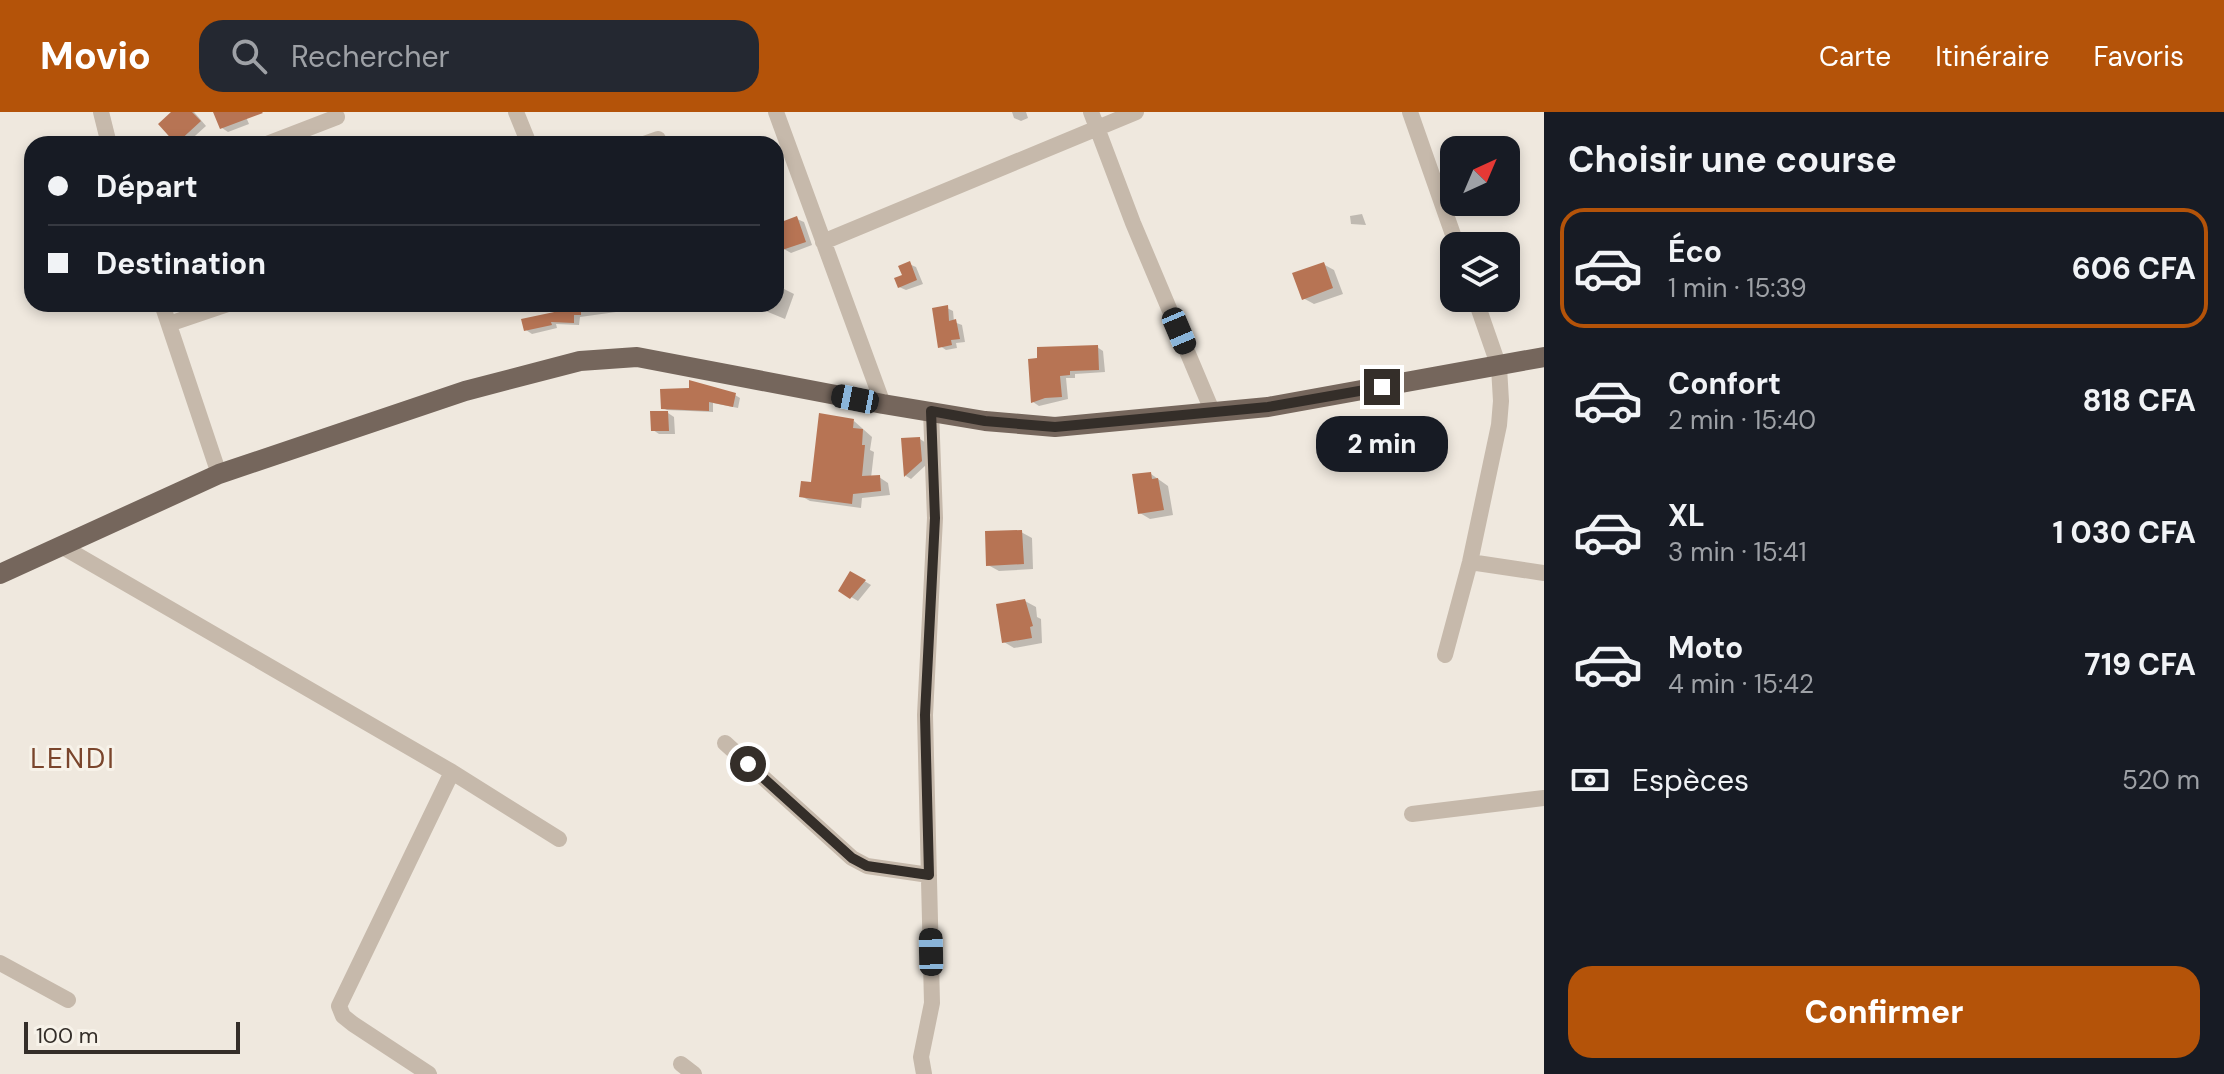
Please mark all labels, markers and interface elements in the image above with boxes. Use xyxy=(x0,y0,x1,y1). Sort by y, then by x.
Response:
search box xyxy=(199,20,759,92)
text: Movio xyxy=(40,31,151,81)
icon: search xyxy=(227,34,271,78)
text: Rechercher xyxy=(291,37,450,76)
text: Carte xyxy=(1819,38,1891,75)
text: Itinéraire xyxy=(1935,38,2049,75)
text: Favoris xyxy=(2093,38,2184,75)
north arrow xyxy=(1440,136,1520,216)
map controls xyxy=(1440,136,1520,312)
text: Choisir une course xyxy=(1568,136,1897,183)
text: Départ xyxy=(96,167,198,206)
button: layers xyxy=(1440,232,1520,312)
icon: car xyxy=(1572,232,1644,304)
text: Éco xyxy=(1668,232,1722,271)
text: Destination xyxy=(96,244,266,283)
text: 606 CFA xyxy=(2072,249,2196,288)
text: 1 min · 15:39 xyxy=(1668,271,1807,305)
car xyxy=(1159,304,1199,358)
icon: car xyxy=(1572,364,1644,436)
text: Confort xyxy=(1668,364,1781,403)
route end xyxy=(1364,369,1400,405)
text: 818 CFA xyxy=(2082,381,2196,420)
car xyxy=(829,383,881,415)
text: 2 min · 15:40 xyxy=(1668,403,1816,437)
callout: 2 min xyxy=(1316,415,1448,471)
text: 2 min xyxy=(1347,427,1417,461)
icon: car xyxy=(1572,496,1644,568)
text: XL xyxy=(1668,496,1705,535)
text: 1 030 CFA xyxy=(2053,513,2196,552)
text: 3 min · 15:41 xyxy=(1668,535,1807,569)
icon: car xyxy=(1572,628,1644,700)
text: Moto xyxy=(1668,628,1743,667)
text: 719 CFA xyxy=(2084,645,2196,684)
text: 4 min · 15:42 xyxy=(1668,667,1814,701)
district label: LENDI xyxy=(30,740,116,777)
route start xyxy=(730,746,766,782)
icon: cash xyxy=(1568,758,1612,802)
text: Espèces xyxy=(1632,761,1749,800)
text: 520 m xyxy=(2122,763,2200,797)
car xyxy=(919,928,943,976)
button: Confirmer xyxy=(1568,966,2200,1058)
scale bar xyxy=(24,1018,240,1054)
text: 100 m xyxy=(36,1021,98,1050)

